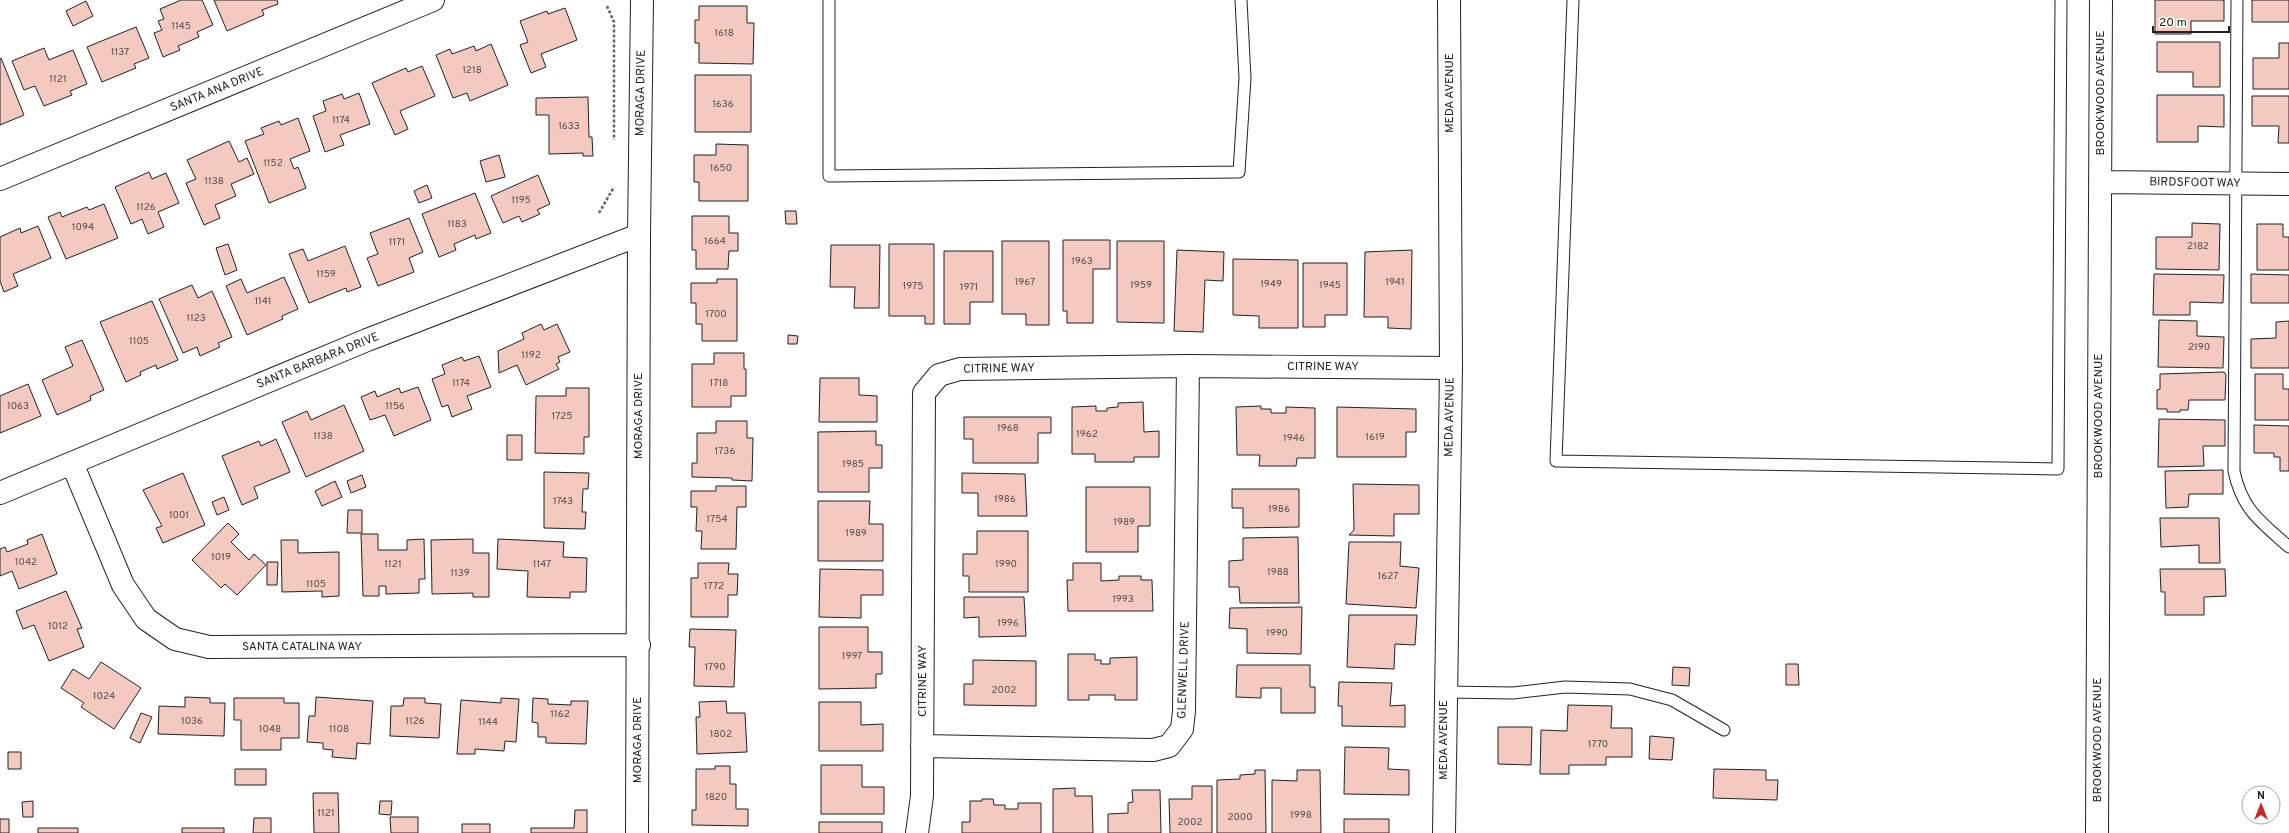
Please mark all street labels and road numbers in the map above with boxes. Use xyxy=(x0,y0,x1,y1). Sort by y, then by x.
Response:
street label: BROOKWOOD AVENUE xyxy=(2093,31,2109,155)
street label: MORAGA DRIVE xyxy=(632,50,650,136)
street label: MEDA AVENUE xyxy=(1442,53,1458,133)
street label: SANTA ANA DRIVE xyxy=(168,64,266,116)
street label: BIRDSFOOT WAY xyxy=(2149,174,2241,192)
street label: SANTA BARBARA DRIVE xyxy=(254,329,382,393)
street label: BROOKWOOD AVENUE xyxy=(2091,354,2107,478)
street label: CITRINE WAY xyxy=(1287,359,1359,375)
street label: CITRINE WAY xyxy=(963,360,1035,378)
street label: MORAGA DRIVE xyxy=(631,373,647,459)
street label: MEDA AVENUE xyxy=(1441,377,1459,457)
street label: GLENWELL DRIVE xyxy=(1174,621,1194,719)
street label: SANTA CATALINA WAY xyxy=(242,639,362,655)
street label: CITRINE WAY xyxy=(915,645,931,717)
street label: BROOKWOOD AVENUE xyxy=(2090,678,2106,802)
street label: MORAGA DRIVE xyxy=(630,697,646,783)
street label: MEDA AVENUE xyxy=(1436,700,1452,780)

